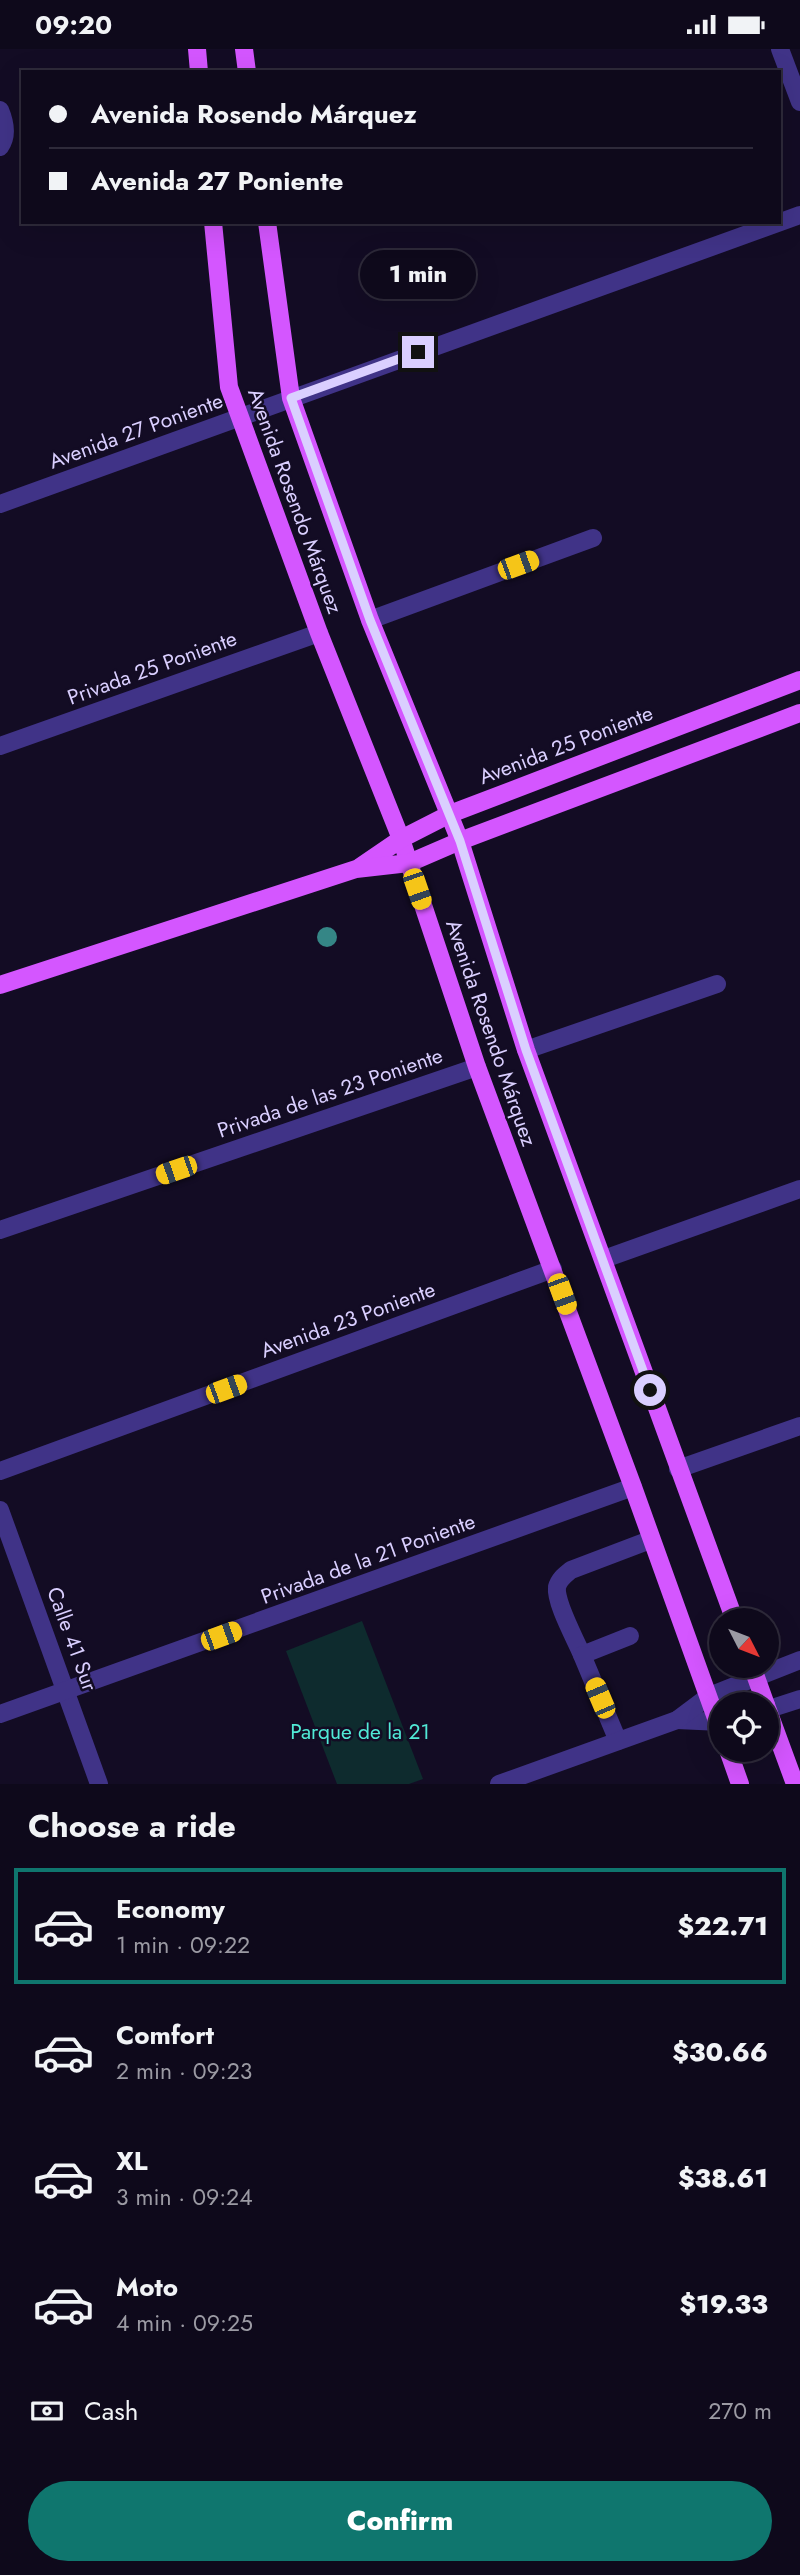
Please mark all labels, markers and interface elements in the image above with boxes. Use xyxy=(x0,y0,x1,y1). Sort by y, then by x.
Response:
text: 09:20 xyxy=(35,6,112,44)
text: Avenida Rosendo Márquez xyxy=(91,95,417,133)
text: Avenida 27 Poniente xyxy=(91,162,343,200)
callout: 1 min xyxy=(360,251,476,299)
text: 1 min xyxy=(389,257,447,291)
route end xyxy=(402,336,434,368)
street label: Avenida Rosendo Márquez xyxy=(240,384,350,618)
street label: Avenida 27 Poniente xyxy=(45,386,227,476)
car xyxy=(495,548,542,582)
street label: Privada 25 Poniente xyxy=(63,623,241,713)
street label: Avenida 25 Poniente xyxy=(475,698,657,792)
car xyxy=(401,866,434,912)
street label: Avenida Rosendo Márquez xyxy=(438,916,544,1151)
street label: Privada de las 23 Poniente xyxy=(213,1040,447,1146)
car xyxy=(153,1153,200,1187)
car xyxy=(545,1271,580,1317)
street label: Avenida 23 Poniente xyxy=(257,1274,440,1366)
car xyxy=(203,1372,250,1406)
route start xyxy=(634,1374,666,1406)
street label: Privada de la 21 Poniente xyxy=(257,1506,479,1612)
street label: Calle 41 Sur xyxy=(39,1583,105,1696)
north arrow xyxy=(709,1608,779,1678)
map controls xyxy=(709,1608,779,1762)
car xyxy=(198,1619,245,1653)
car xyxy=(583,1675,618,1721)
button: locate xyxy=(709,1692,779,1762)
park label: Parque de la 21 xyxy=(290,1717,430,1747)
text: Choose a ride xyxy=(28,1803,236,1849)
text: Economy xyxy=(116,1890,225,1928)
icon: car xyxy=(32,1895,95,1958)
text: $22.71 xyxy=(678,1907,768,1945)
text: 1 min · 09:22 xyxy=(116,1928,250,1962)
text: Comfort xyxy=(116,2016,214,2054)
icon: car xyxy=(32,2021,95,2084)
text: $30.66 xyxy=(672,2033,768,2071)
text: 2 min · 09:23 xyxy=(116,2054,252,2088)
text: XL xyxy=(116,2142,148,2180)
icon: car xyxy=(32,2147,95,2210)
text: $38.61 xyxy=(678,2159,768,2197)
text: 3 min · 09:24 xyxy=(116,2180,253,2214)
text: Moto xyxy=(116,2268,178,2306)
icon: car xyxy=(32,2273,95,2336)
text: $19.33 xyxy=(680,2285,768,2323)
text: 4 min · 09:25 xyxy=(116,2306,253,2340)
icon: cash xyxy=(28,2392,66,2430)
text: Cash xyxy=(84,2392,138,2430)
text: 270 m xyxy=(708,2394,772,2428)
button: Confirm xyxy=(28,2481,772,2561)

